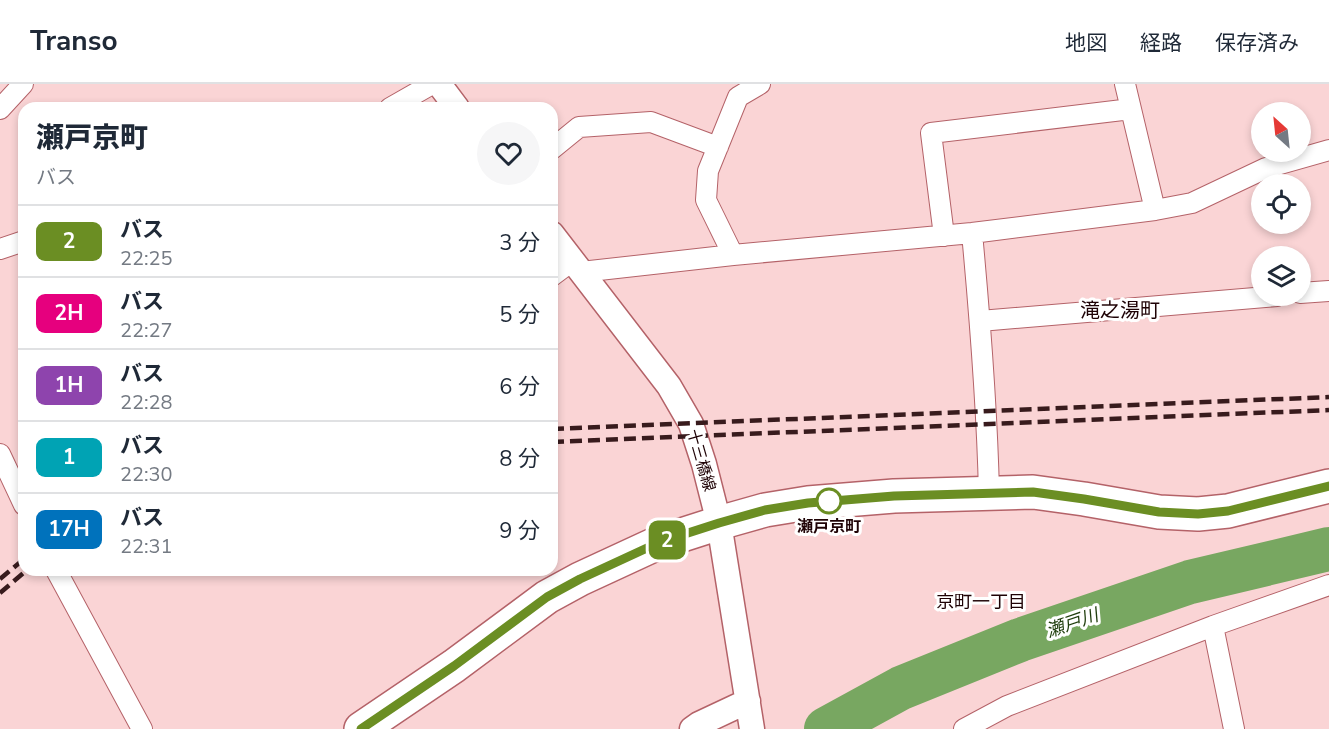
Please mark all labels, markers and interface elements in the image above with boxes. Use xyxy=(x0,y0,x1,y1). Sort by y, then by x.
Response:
text: Transo xyxy=(30,22,118,60)
text: 地図 xyxy=(1065,29,1107,57)
text: 経路 xyxy=(1140,29,1182,57)
text: 保存済み xyxy=(1215,29,1299,57)
north arrow xyxy=(1251,102,1311,162)
map controls xyxy=(1251,102,1311,306)
text: 瀬戸京町 xyxy=(36,119,148,157)
button: heart xyxy=(477,122,540,185)
text: バス xyxy=(36,164,76,191)
button: locate xyxy=(1251,174,1311,234)
text: バス xyxy=(120,215,164,245)
text: 2 xyxy=(63,227,75,255)
text: 3 分 xyxy=(499,228,540,258)
text: 22:25 xyxy=(120,245,173,272)
button: layers xyxy=(1251,246,1311,306)
text: バス xyxy=(120,287,164,317)
district label: 滝之湯町 xyxy=(1080,297,1160,324)
text: 2H xyxy=(55,299,83,327)
text: 5 分 xyxy=(499,300,540,330)
text: 22:27 xyxy=(120,317,173,344)
text: バス xyxy=(120,359,164,389)
text: 1H xyxy=(55,371,83,399)
text: 6 分 xyxy=(499,372,540,402)
text: 22:28 xyxy=(120,389,173,416)
street label: 十三橋線 xyxy=(682,426,720,494)
text: バス xyxy=(120,431,164,461)
text: 1 xyxy=(63,443,75,471)
text: 8 分 xyxy=(499,444,540,474)
text: 22:30 xyxy=(120,461,173,488)
marker: 瀬戸京町 xyxy=(816,488,842,514)
text: バス xyxy=(120,503,164,533)
text: 17H xyxy=(48,515,90,543)
text: 9 分 xyxy=(499,516,540,546)
place label: 瀬戸京町 xyxy=(797,516,861,538)
line badge: 2 xyxy=(648,520,686,560)
text: 2 xyxy=(661,526,673,554)
text: 22:31 xyxy=(120,533,173,560)
district label: 京町一丁目 xyxy=(936,590,1026,614)
water label: 瀬戸川 xyxy=(1043,602,1103,643)

